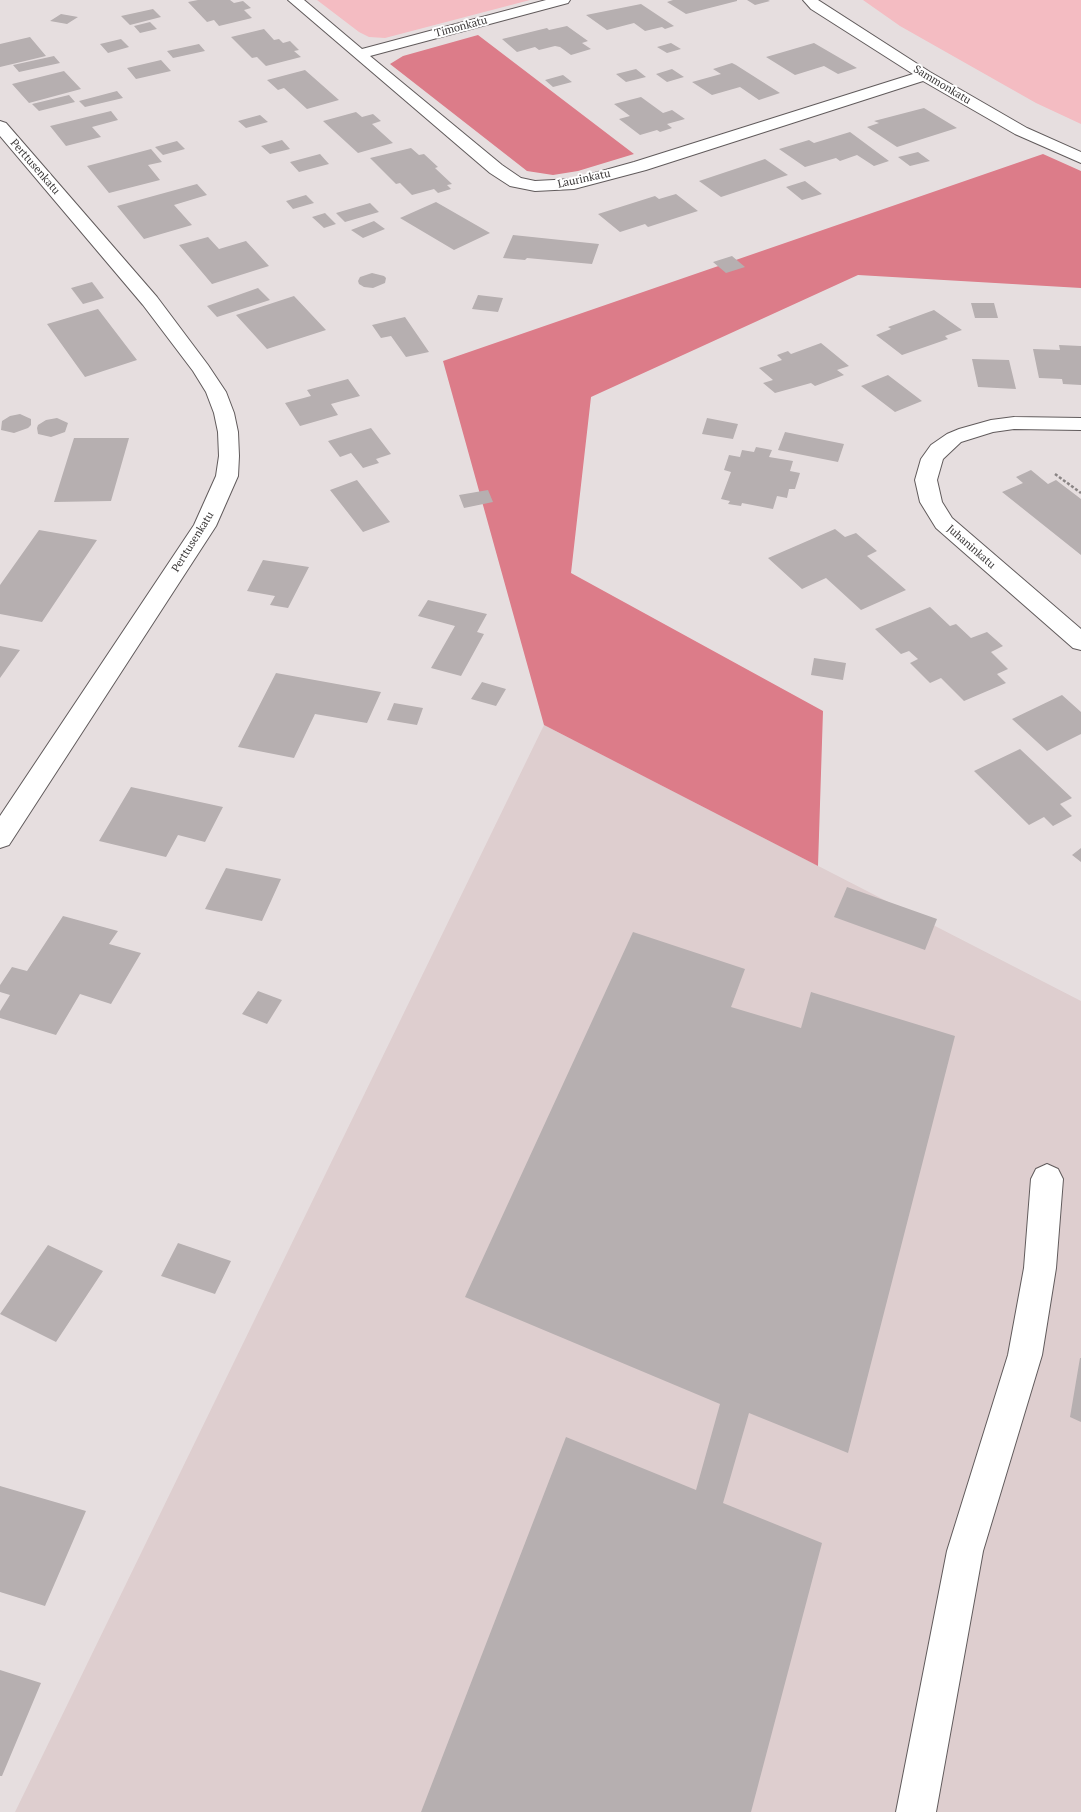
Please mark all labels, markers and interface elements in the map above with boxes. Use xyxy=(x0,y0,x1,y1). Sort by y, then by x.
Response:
street label: Timonkatu xyxy=(433,14,489,40)
street label: Sammonkatu xyxy=(911,63,973,107)
street label: Perttusenkatu xyxy=(7,137,63,197)
street label: Laurinkatu xyxy=(556,167,612,191)
street label: Perttusenkatu xyxy=(169,509,217,575)
street label: Juhaninkatu xyxy=(944,522,998,572)

